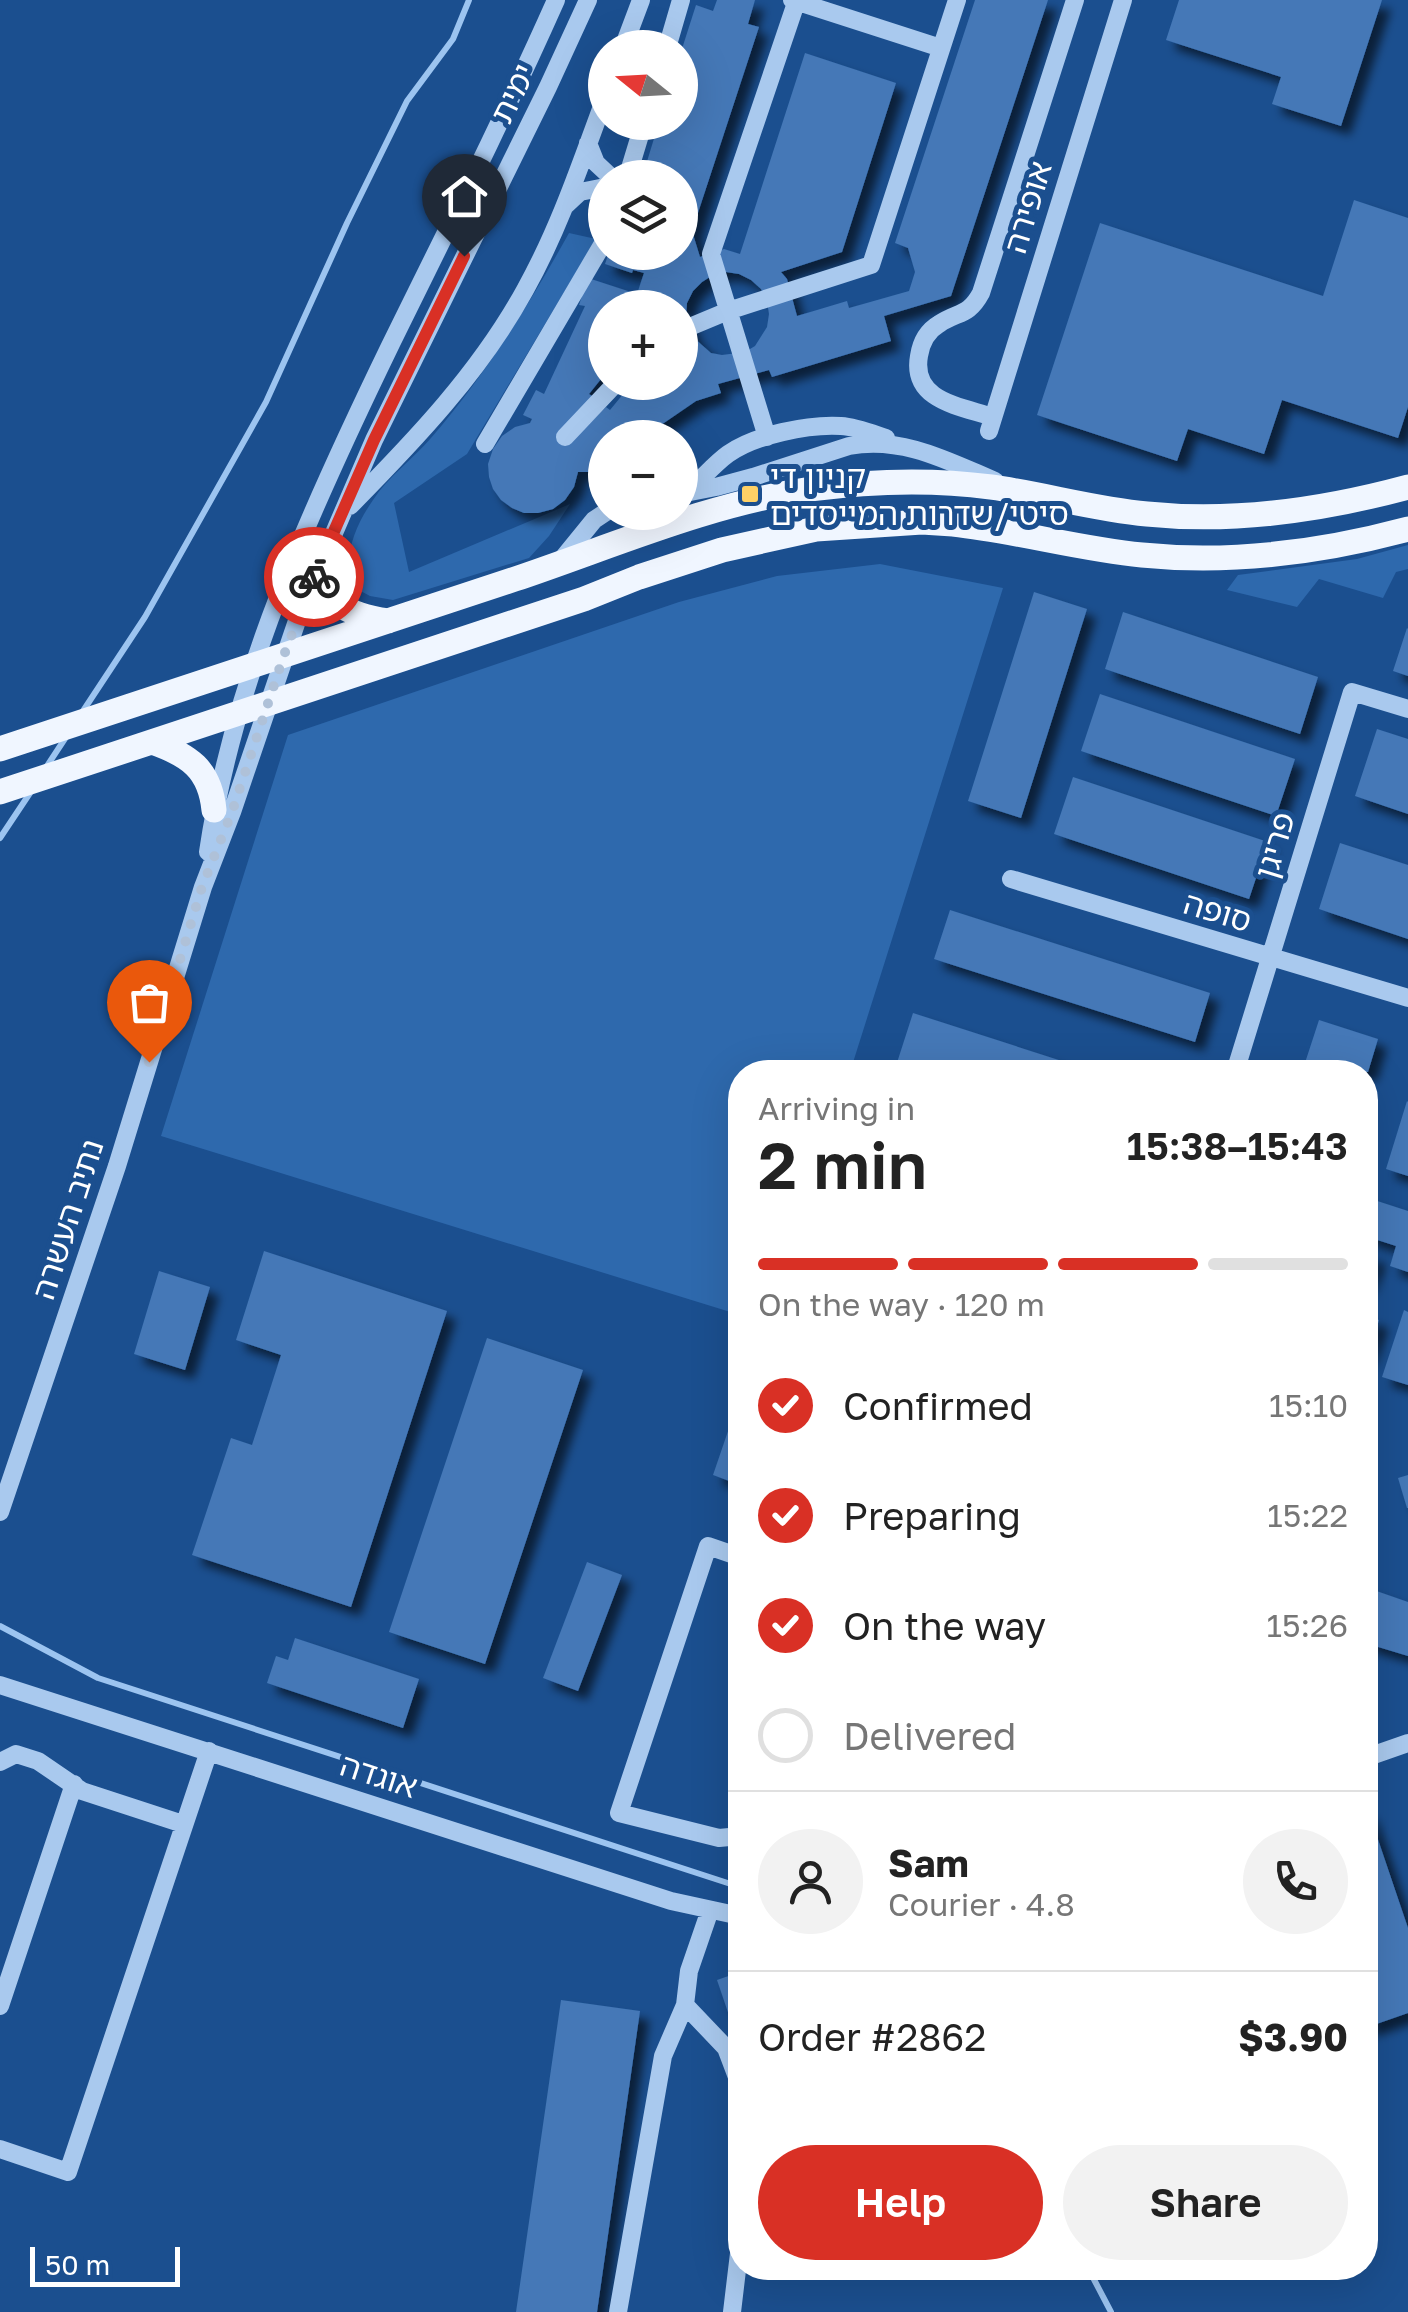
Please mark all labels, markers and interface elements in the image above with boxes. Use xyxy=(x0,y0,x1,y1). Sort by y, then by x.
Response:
north arrow xyxy=(588,30,698,140)
map controls xyxy=(588,30,698,530)
street label: ימית xyxy=(482,57,542,129)
pin xyxy=(422,154,507,257)
street label: אופירה xyxy=(995,156,1059,258)
button: layers xyxy=(588,160,698,270)
icon: home xyxy=(437,169,492,224)
button: + xyxy=(588,290,698,400)
button: − xyxy=(588,420,698,530)
place label: קניון די סיטי/שדרות המייסדים xyxy=(770,457,1069,532)
marker: קניון די סיטי/שדרות המייסדים xyxy=(739,483,761,505)
courier xyxy=(264,527,364,627)
icon: bike xyxy=(287,550,342,605)
street label: פריגן xyxy=(1246,807,1302,883)
street label: סופה xyxy=(1180,883,1256,939)
pin xyxy=(107,960,192,1063)
icon: bag xyxy=(122,975,177,1030)
text: Arriving in xyxy=(758,1089,915,1127)
text: 15:38–15:43 xyxy=(1127,1123,1348,1168)
text: 2 min xyxy=(758,1125,927,1203)
street label: נתיב העשרה xyxy=(23,1134,111,1304)
text: On the way · 120 m xyxy=(758,1285,1045,1323)
icon: check xyxy=(758,1378,813,1433)
text: Confirmed xyxy=(843,1383,1033,1428)
text: 15:10 xyxy=(1269,1386,1348,1424)
icon: check xyxy=(758,1488,813,1543)
text: Preparing xyxy=(843,1493,1021,1538)
text: 15:22 xyxy=(1267,1496,1348,1534)
icon: check xyxy=(758,1598,813,1653)
text: On the way xyxy=(843,1603,1046,1648)
text: 15:26 xyxy=(1266,1606,1348,1644)
text: Delivered xyxy=(843,1713,1016,1758)
street label: אוגדה xyxy=(336,1745,422,1805)
button: person xyxy=(758,1829,863,1934)
button: phone xyxy=(1243,1829,1348,1934)
text: Sam xyxy=(888,1840,969,1885)
text: Courier · 4.8 xyxy=(888,1885,1075,1923)
text: Order #2862 xyxy=(758,2014,986,2059)
text: $3.90 xyxy=(1238,2014,1348,2059)
button: Help xyxy=(758,2145,1043,2260)
button: Share xyxy=(1063,2145,1348,2260)
scale bar xyxy=(30,2242,180,2286)
text: 50 m xyxy=(45,2248,110,2281)

